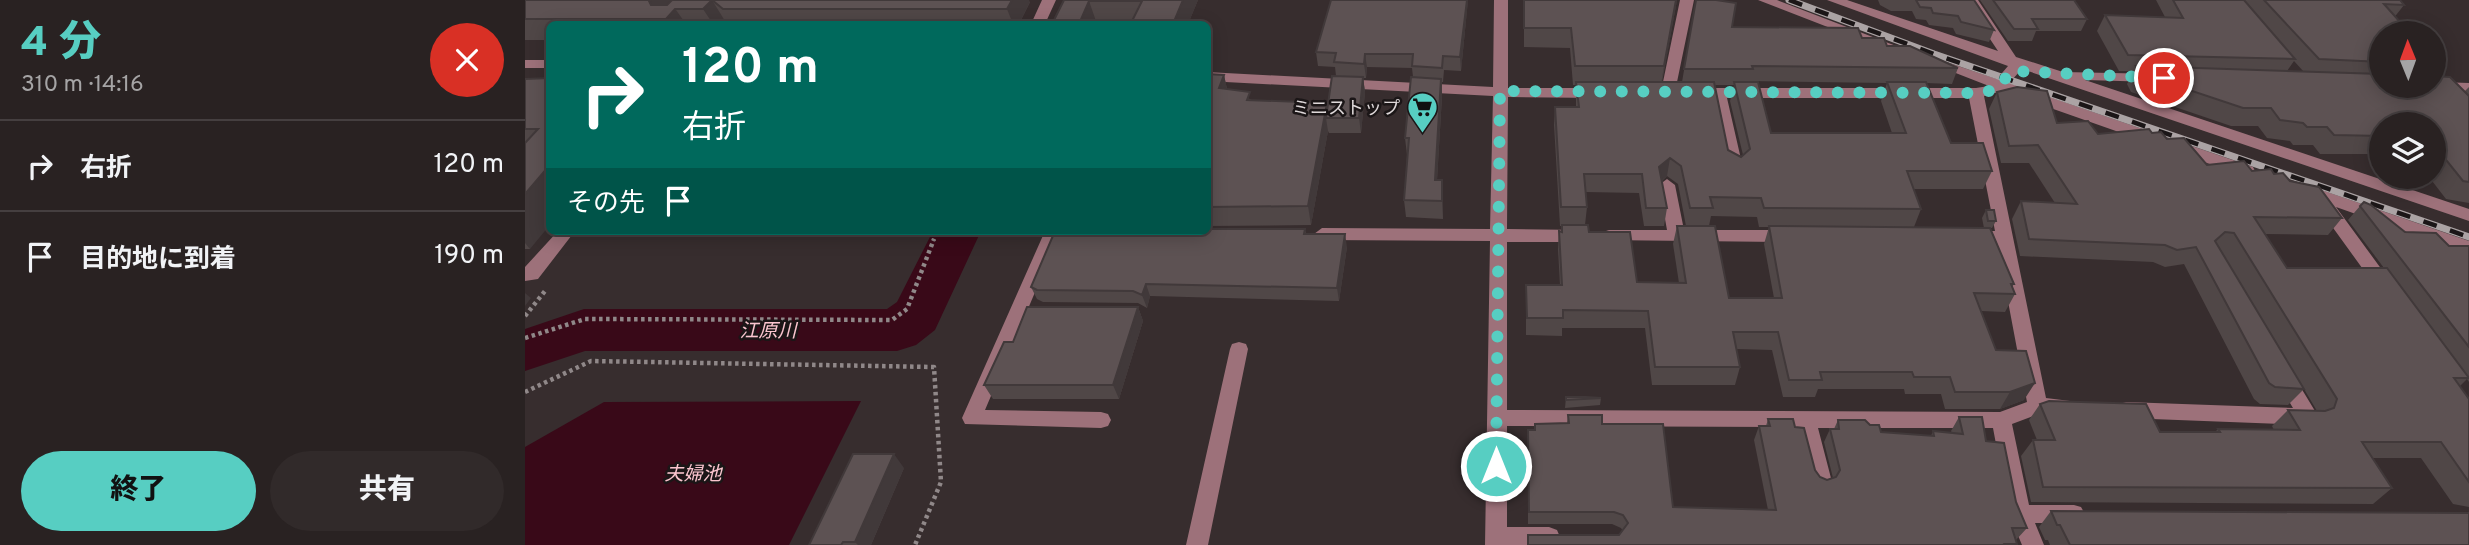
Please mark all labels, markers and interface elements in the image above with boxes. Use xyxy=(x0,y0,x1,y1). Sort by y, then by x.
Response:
text: 4 分 xyxy=(21,18,101,71)
north arrow xyxy=(2369,21,2447,98)
map controls xyxy=(2369,21,2446,189)
button: close xyxy=(430,23,504,97)
text: 120 m xyxy=(682,39,819,101)
pin xyxy=(2134,48,2194,108)
icon: right xyxy=(567,49,658,140)
icon: arrive xyxy=(2145,59,2183,97)
text: 310 m · 14:16 xyxy=(21,71,144,100)
supermarket icon: ミニストップ xyxy=(1406,91,1440,135)
place label: ミニストップ xyxy=(1292,98,1400,121)
text: 右折 xyxy=(682,109,746,149)
button: layers xyxy=(2369,112,2446,189)
icon: right xyxy=(21,147,59,185)
text: 120 m xyxy=(434,149,504,182)
text: 右折 xyxy=(80,153,132,186)
icon: arrive xyxy=(659,182,697,220)
text: その先 xyxy=(567,188,645,221)
icon: arrive xyxy=(21,238,59,276)
text: 190 m xyxy=(434,240,504,273)
text: 目的地に到着 xyxy=(80,244,236,277)
water label: 江原川 xyxy=(739,320,798,344)
position arrow xyxy=(1459,429,1533,503)
button: 終了 xyxy=(21,451,256,531)
button: 共有 xyxy=(270,451,504,531)
water label: 夫婦池 xyxy=(664,463,723,487)

